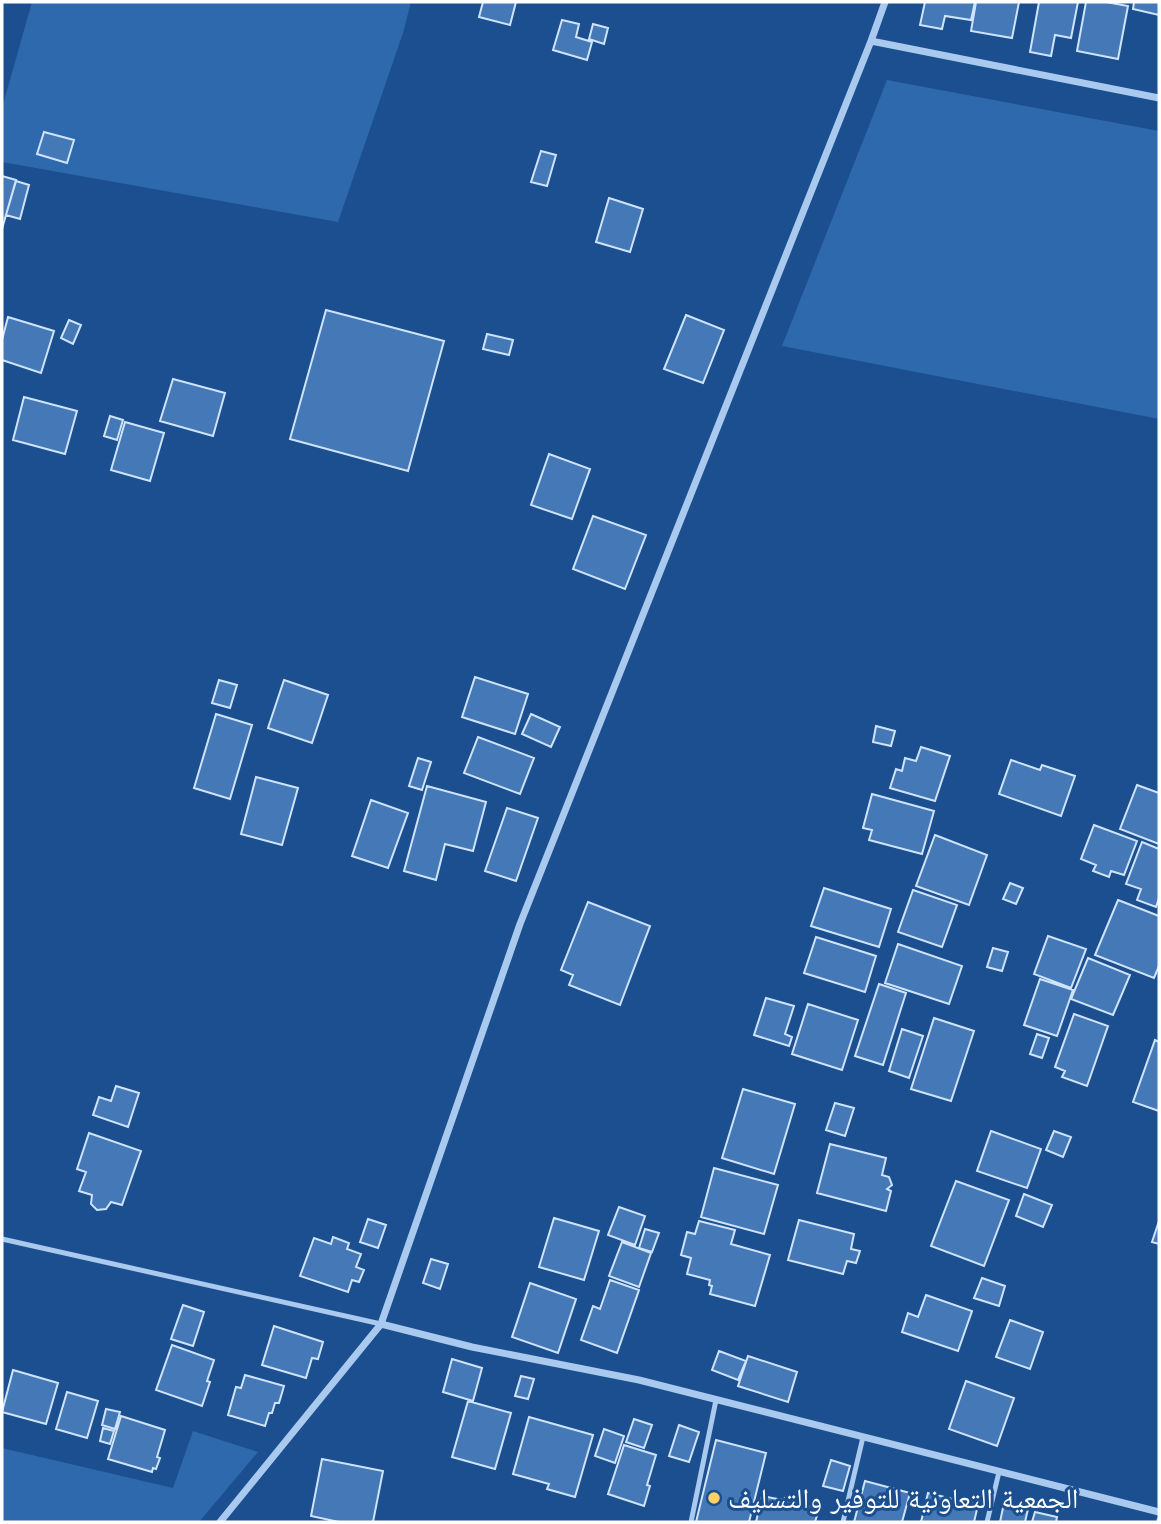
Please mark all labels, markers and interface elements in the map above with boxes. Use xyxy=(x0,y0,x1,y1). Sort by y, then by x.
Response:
place label: الجمعية التعاونية للتوفير والتسليف xyxy=(728,1478,1079,1519)
marker: الجمعية التعاونية للتوفير والتسليف xyxy=(706,1490,722,1506)

